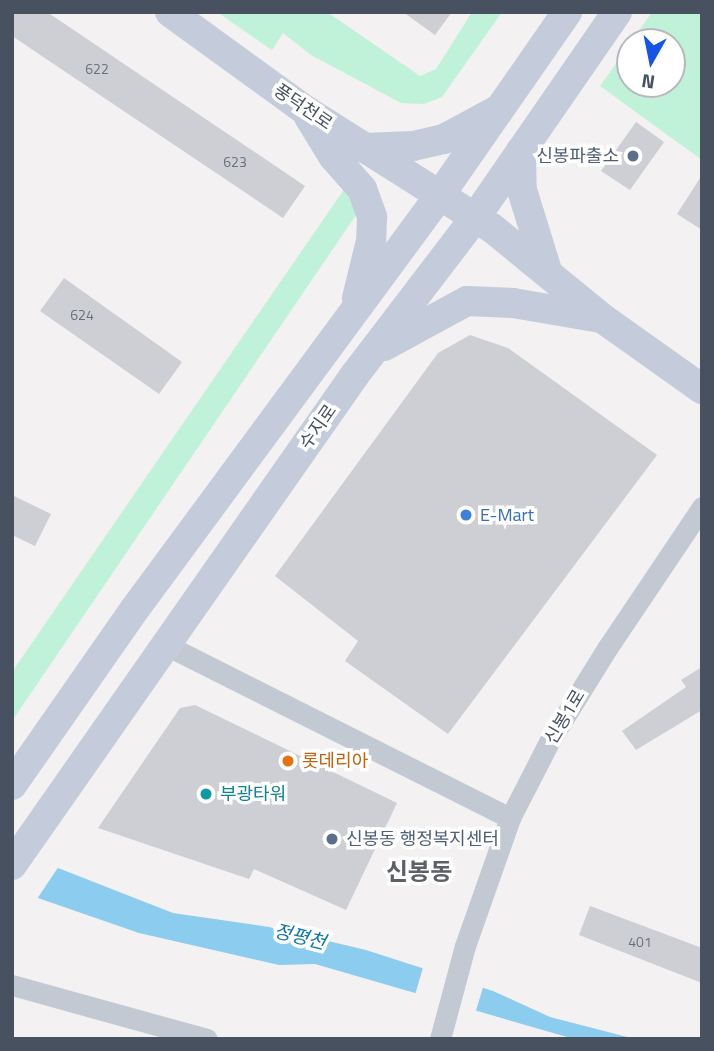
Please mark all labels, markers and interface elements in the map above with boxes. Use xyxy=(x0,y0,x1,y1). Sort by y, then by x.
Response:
north arrow xyxy=(616,28,686,98)
house number: 622 xyxy=(85,61,109,77)
text: N xyxy=(639,67,657,98)
street label: 풍덕천로 xyxy=(270,80,336,134)
place label: 신봉파출소 xyxy=(536,145,619,167)
marker: 신봉파출소 xyxy=(625,148,641,164)
house number: 623 xyxy=(223,154,247,170)
house number: 624 xyxy=(70,307,94,323)
street label: 수지로 xyxy=(295,400,341,454)
place label: E-Mart xyxy=(480,504,534,526)
marker: E-Mart xyxy=(458,507,474,523)
street label: 신봉1로 xyxy=(540,686,590,748)
place label: 롯데리아 xyxy=(302,750,368,772)
marker: 롯데리아 xyxy=(280,753,296,769)
place label: 부광타워 xyxy=(220,783,286,805)
marker: 부광타워 xyxy=(198,786,214,802)
place label: 신봉동 행정복지센터 xyxy=(346,828,499,850)
marker: 신봉동 행정복지센터 xyxy=(324,831,340,847)
district label: 신봉동 xyxy=(386,858,452,886)
water label: 정평천 xyxy=(272,919,328,953)
house number: 401 xyxy=(628,934,652,950)

